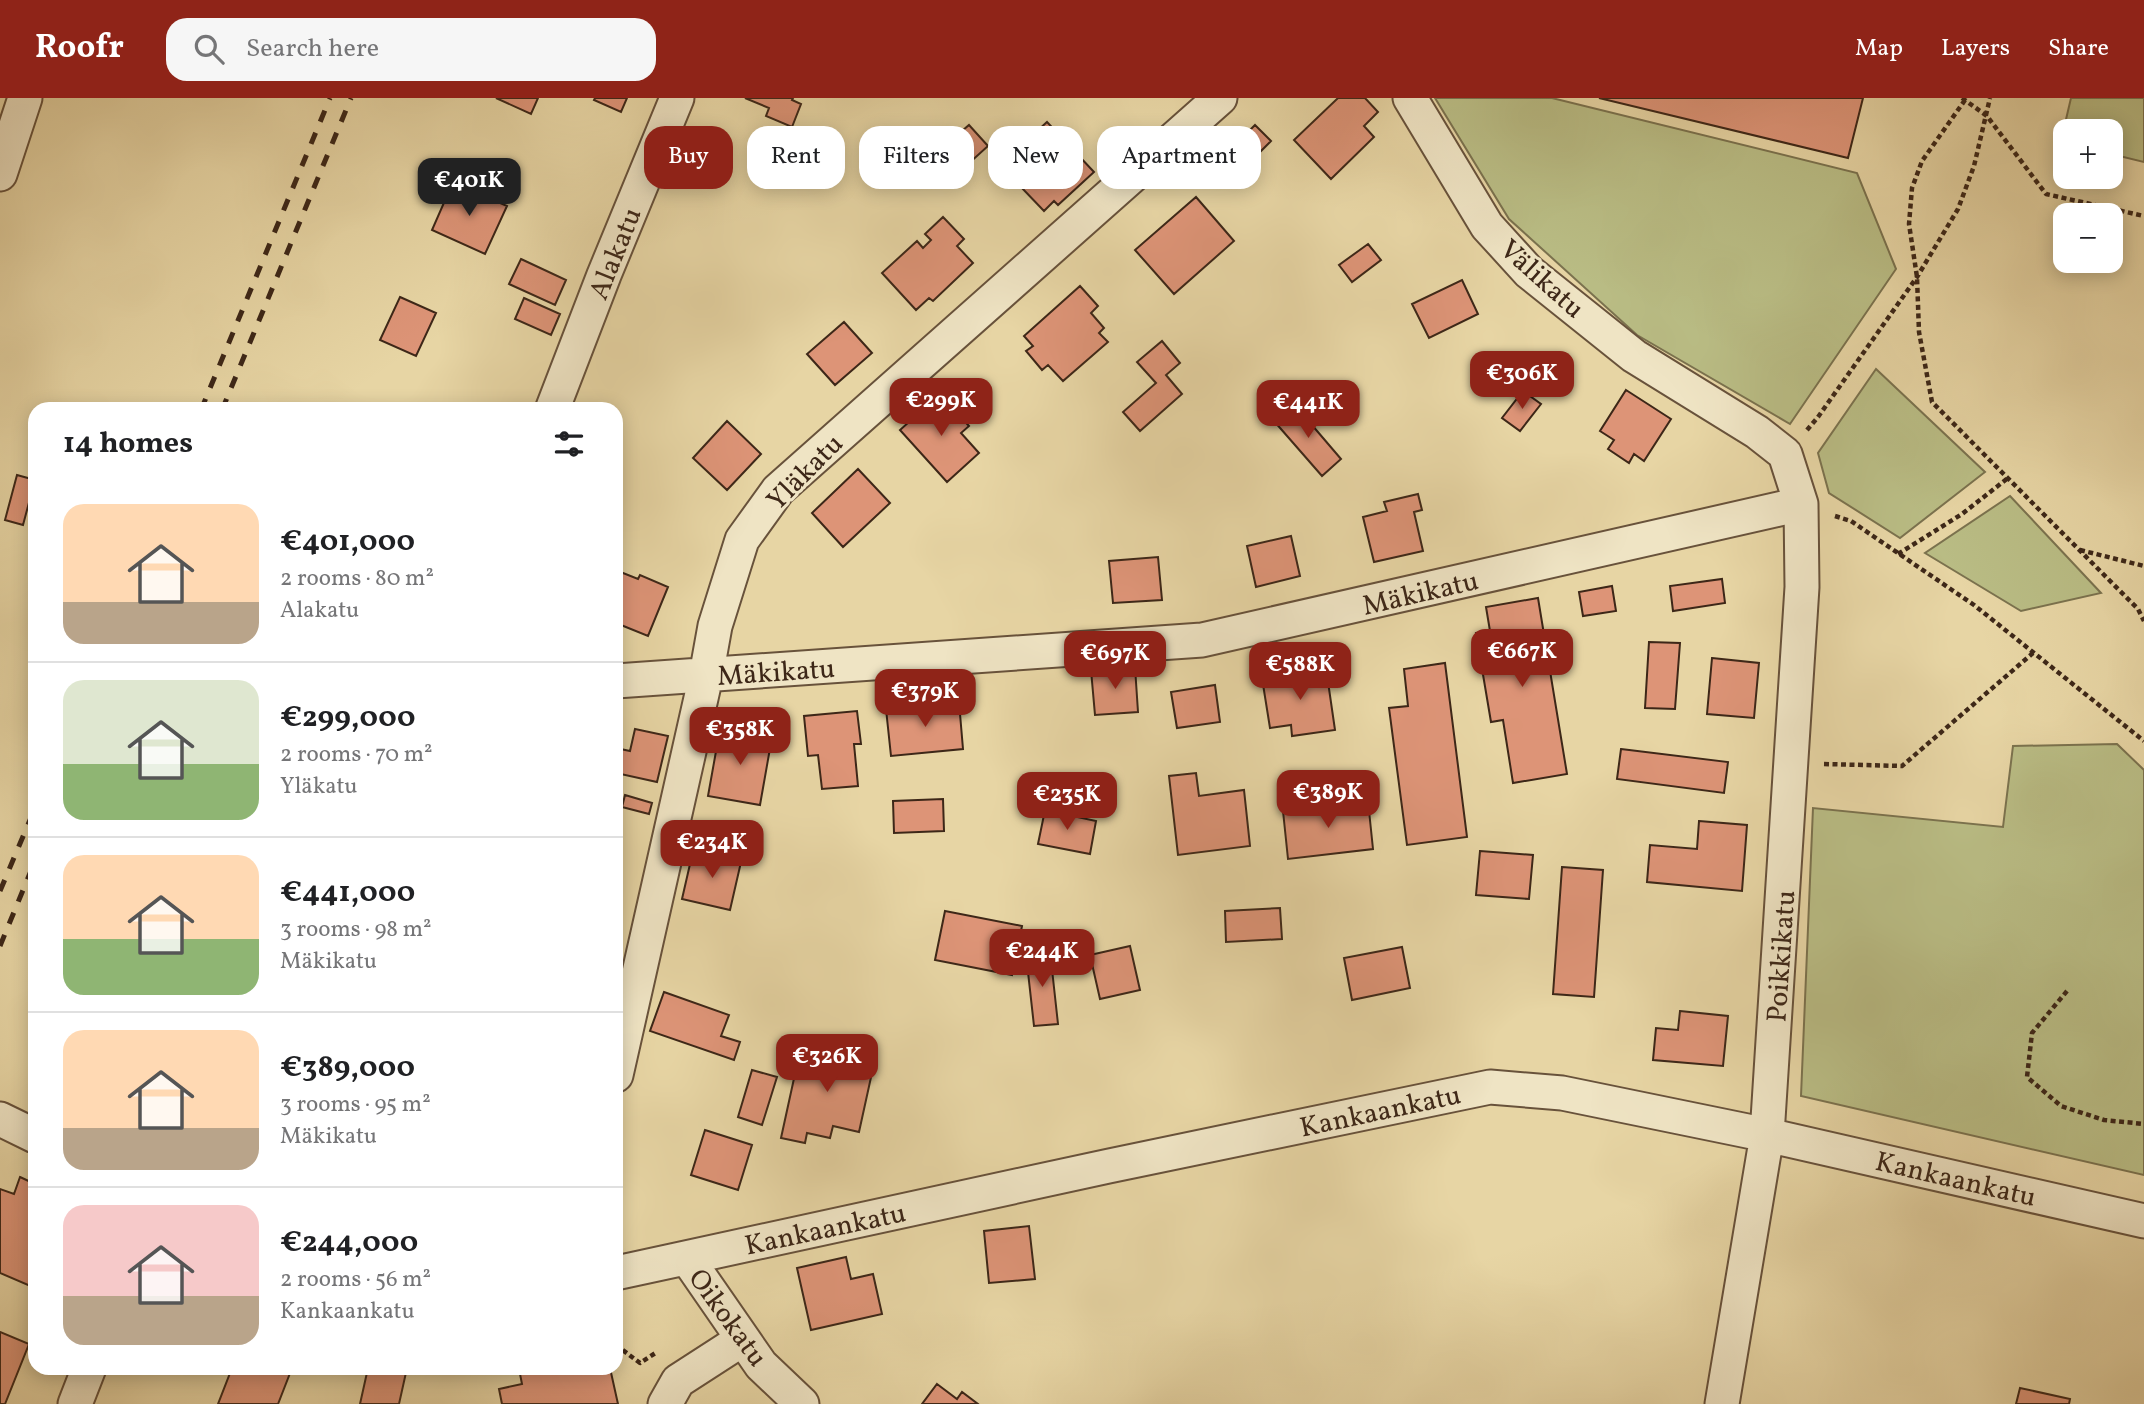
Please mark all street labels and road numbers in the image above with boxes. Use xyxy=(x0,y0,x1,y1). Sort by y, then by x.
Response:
street label: Alakatu xyxy=(580,202,652,306)
street label: Välikatu xyxy=(1490,231,1592,329)
street label: Yläkatu xyxy=(759,426,853,520)
street label: Mäkikatu xyxy=(1359,562,1482,627)
street label: Mäkikatu xyxy=(716,650,836,697)
street label: Poikkikatu xyxy=(1758,889,1807,1024)
street label: Kankaankatu xyxy=(1296,1076,1465,1149)
street label: Kankaankatu xyxy=(1871,1143,2040,1218)
street label: Kankaankatu xyxy=(741,1194,910,1267)
street label: Oikokatu xyxy=(678,1261,776,1376)

